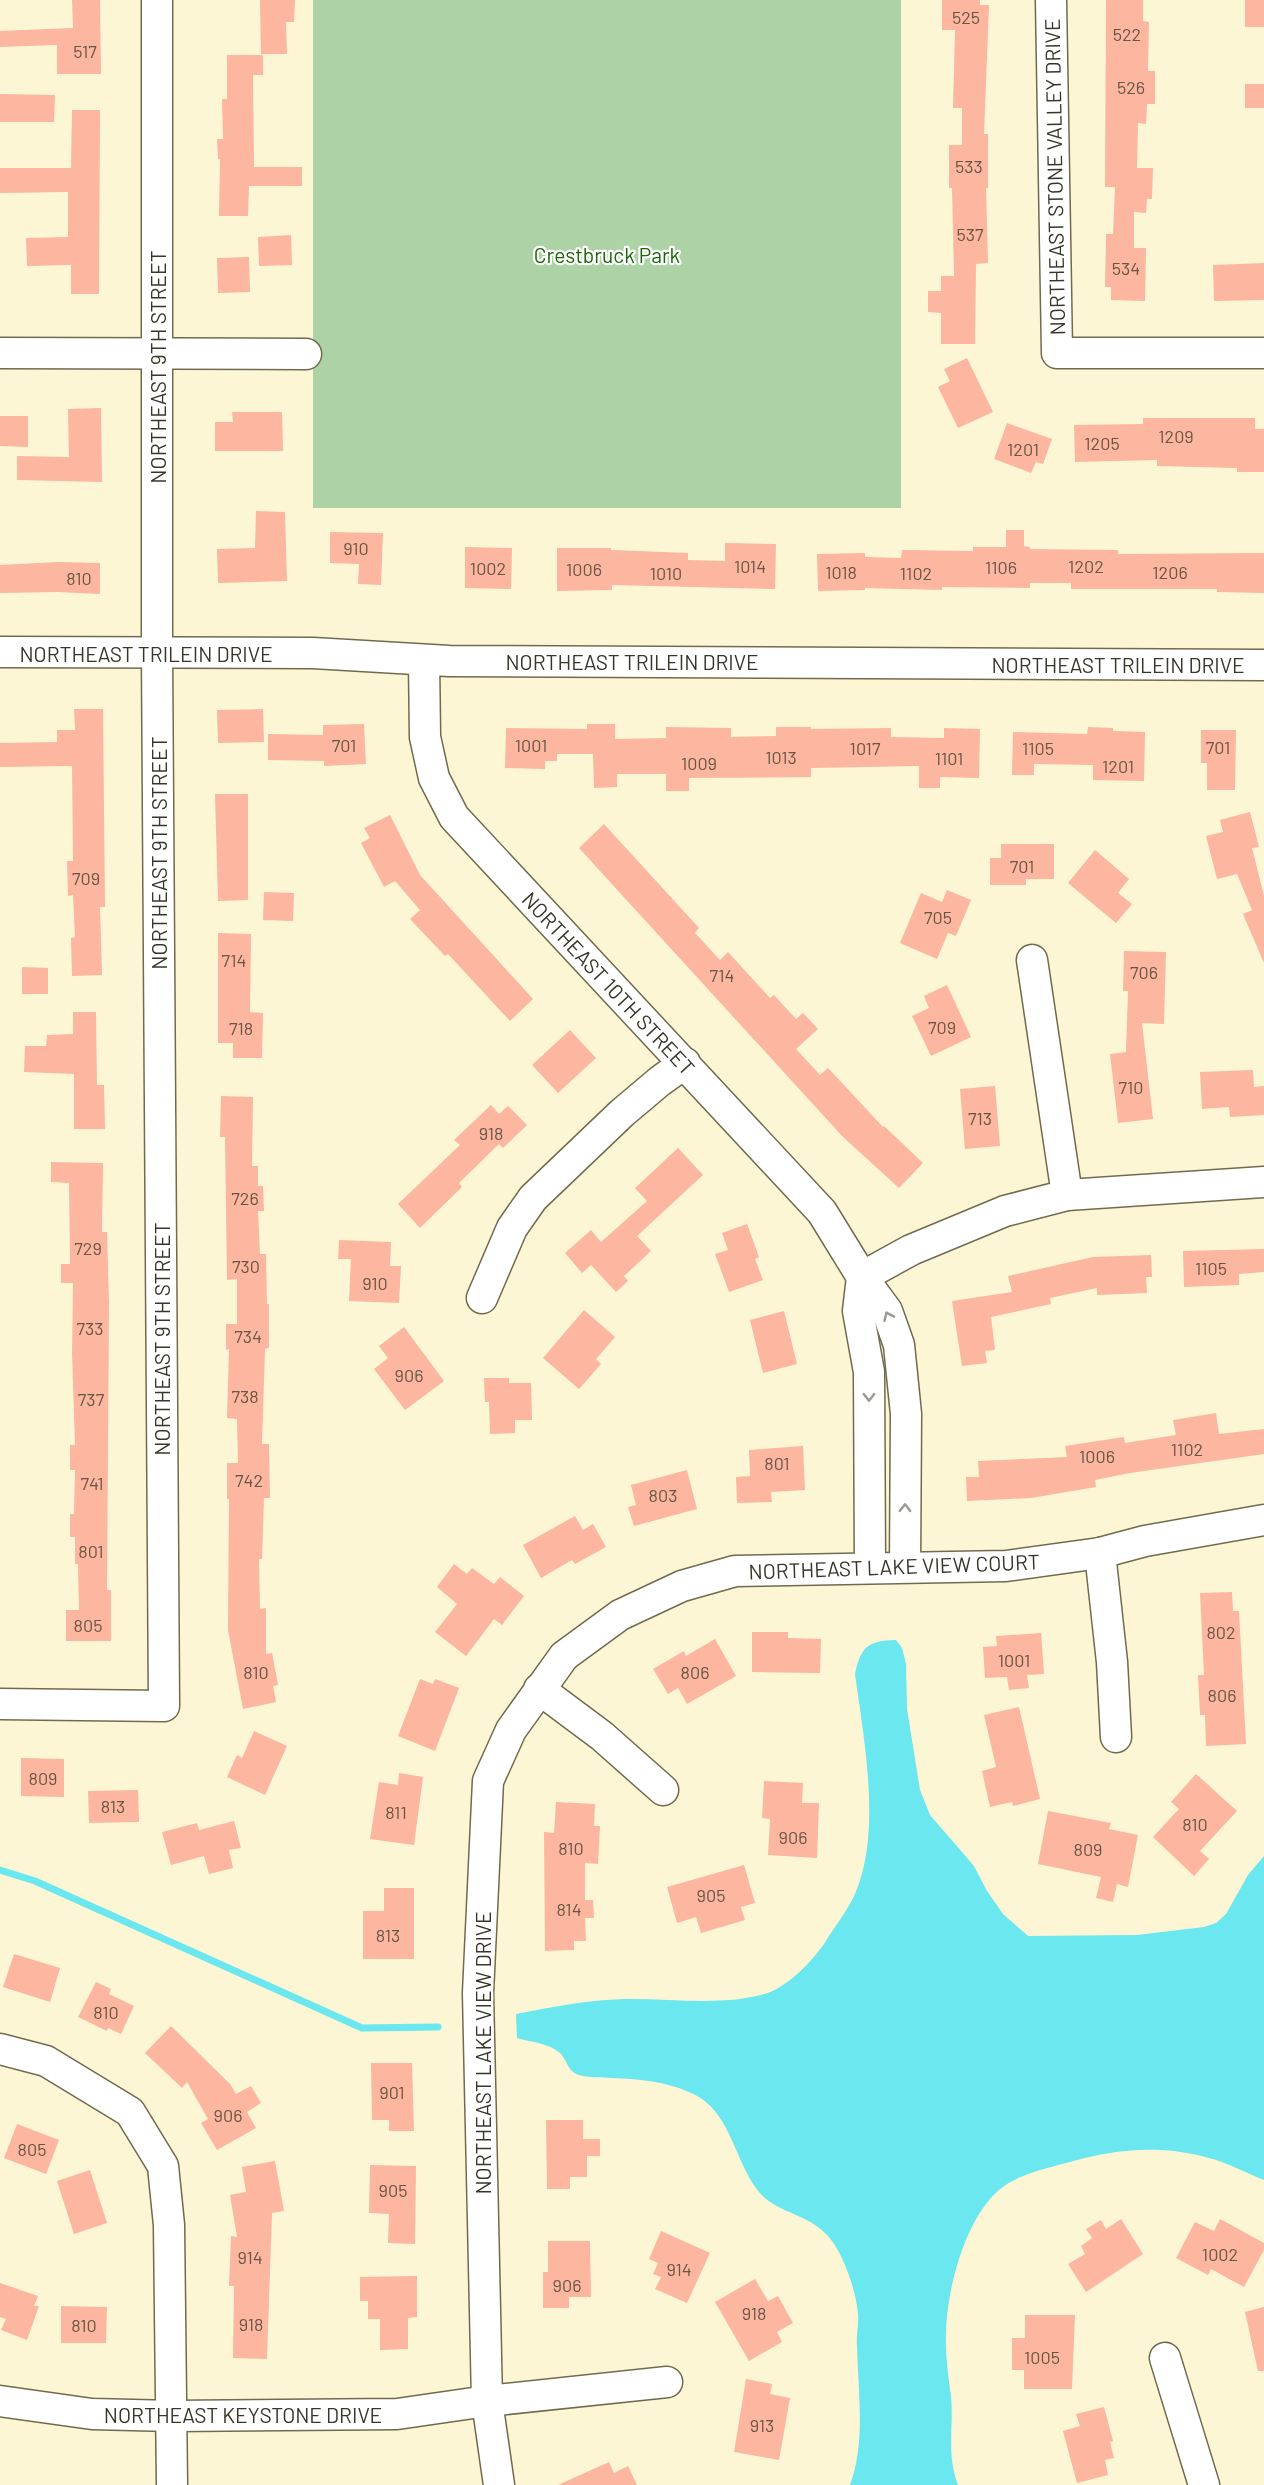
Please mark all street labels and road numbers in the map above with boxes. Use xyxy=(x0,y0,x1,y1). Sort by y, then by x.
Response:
street label: NORTHEAST STONE VALLEY DRIVE xyxy=(1039,18,1069,336)
street label: NORTHEAST 9TH STREET xyxy=(145,250,170,484)
street label: NORTHEAST TRILEIN DRIVE xyxy=(19,641,273,666)
street label: NORTHEAST TRILEIN DRIVE xyxy=(505,649,759,674)
street label: NORTHEAST TRILEIN DRIVE xyxy=(991,652,1245,677)
street label: NORTHEAST 9TH STREET xyxy=(146,736,171,970)
street label: NORTHEAST 10TH STREET xyxy=(517,886,701,1080)
street label: NORTHEAST 9TH STREET xyxy=(149,1222,174,1456)
street label: NORTHEAST LAKE VIEW COURT xyxy=(748,1548,1040,1584)
street label: NORTHEAST LAKE VIEW DRIVE xyxy=(470,1911,495,2195)
street label: NORTHEAST KEYSTONE DRIVE xyxy=(104,2402,382,2427)

